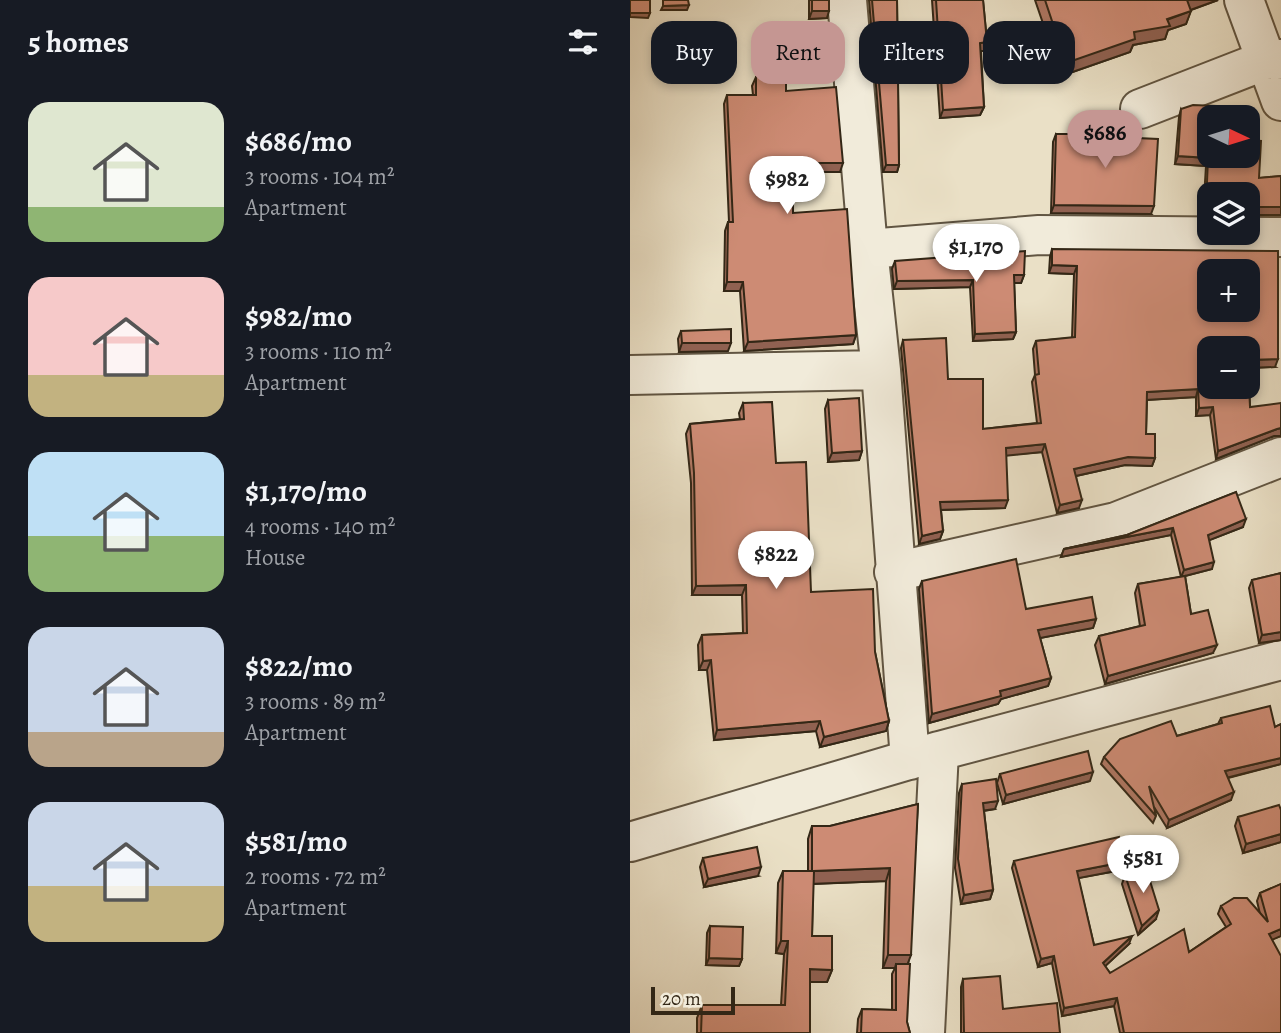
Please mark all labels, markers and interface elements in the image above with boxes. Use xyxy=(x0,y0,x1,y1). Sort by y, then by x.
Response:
chip: Buy xyxy=(651,21,737,84)
chip: Rent xyxy=(751,21,845,84)
chip: Filters xyxy=(859,21,969,84)
chip: New xyxy=(983,21,1075,84)
text: 5 homes xyxy=(28,22,129,62)
icon: filters xyxy=(564,23,602,61)
north arrow xyxy=(1197,105,1260,168)
map controls xyxy=(1197,105,1260,399)
pin: $686 xyxy=(1064,110,1146,170)
text: $686 xyxy=(1083,117,1127,148)
text: $686/mo xyxy=(245,121,352,161)
icon: home xyxy=(84,130,168,214)
pin: $982 xyxy=(746,156,828,216)
text: 3 rooms · 104 m² xyxy=(245,161,394,192)
text: $982 xyxy=(765,163,809,194)
button: layers xyxy=(1197,182,1260,245)
text: Apartment xyxy=(245,192,347,223)
pin: $1,170 xyxy=(919,224,1033,284)
text: $1,170 xyxy=(949,231,1003,262)
button: + xyxy=(1197,259,1260,322)
text: $982/mo xyxy=(245,296,352,336)
icon: home xyxy=(84,305,168,389)
text: 3 rooms · 110 m² xyxy=(245,336,392,367)
button: − xyxy=(1197,336,1260,399)
text: Apartment xyxy=(245,367,347,398)
text: $1,170/mo xyxy=(245,471,367,511)
icon: home xyxy=(84,480,168,564)
text: 4 rooms · 140 m² xyxy=(245,511,395,542)
pin: $822 xyxy=(735,532,817,591)
text: $822 xyxy=(754,538,798,569)
text: House xyxy=(245,542,305,573)
text: $822/mo xyxy=(245,646,353,686)
icon: home xyxy=(84,655,168,739)
text: 3 rooms · 89 m² xyxy=(245,686,386,717)
text: Apartment xyxy=(245,717,347,748)
text: $581/mo xyxy=(245,821,347,861)
icon: home xyxy=(84,830,168,914)
pin: $581 xyxy=(1102,836,1184,895)
text: $581 xyxy=(1123,842,1163,873)
text: 2 rooms · 72 m² xyxy=(245,861,386,892)
text: Apartment xyxy=(245,892,347,923)
scale bar xyxy=(651,984,735,1016)
text: 20 m xyxy=(662,986,701,1012)

